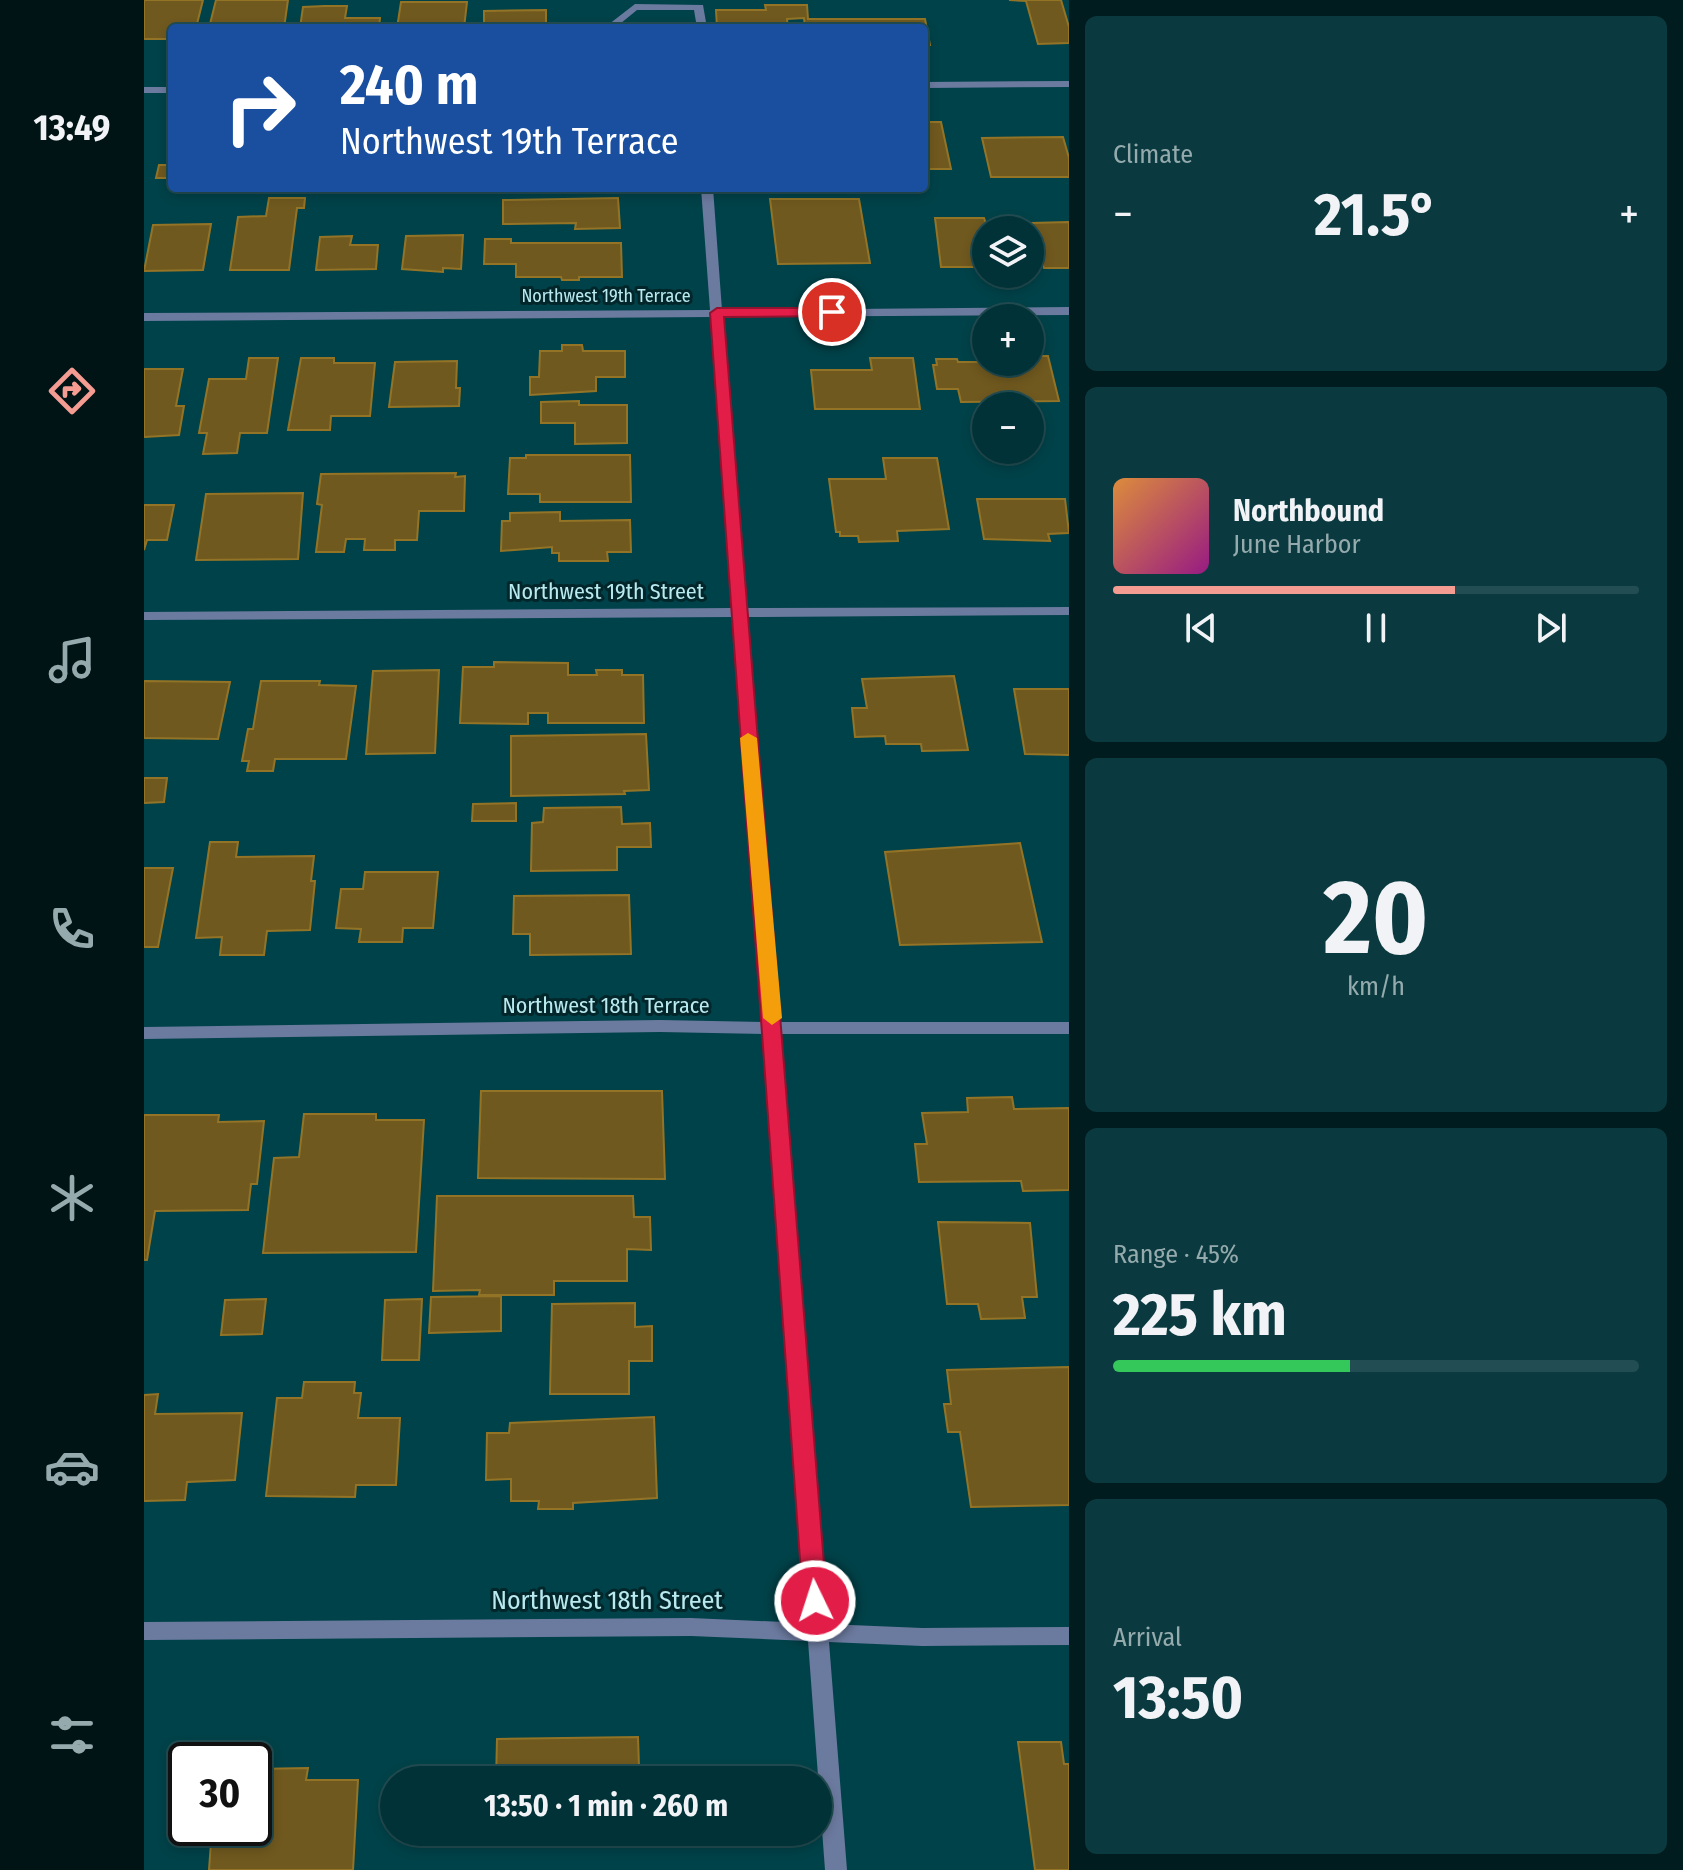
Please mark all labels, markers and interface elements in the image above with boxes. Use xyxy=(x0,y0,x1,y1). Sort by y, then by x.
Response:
text: 240 m xyxy=(340,52,479,119)
icon: right xyxy=(208,56,312,160)
text: 13:49 xyxy=(34,106,110,150)
text: Northwest 19th Terrace xyxy=(340,120,678,164)
text: Climate xyxy=(1113,139,1193,170)
text: 21.5° xyxy=(1314,179,1438,251)
text: − xyxy=(1113,188,1133,241)
text: + xyxy=(1619,188,1639,241)
map controls xyxy=(972,216,1044,464)
button: layers xyxy=(972,216,1044,288)
pin xyxy=(798,278,866,346)
street label: Northwest 19th Terrace xyxy=(521,285,691,307)
icon: arrive xyxy=(810,290,854,334)
button: + xyxy=(972,304,1044,376)
icon: directions xyxy=(44,363,100,419)
button: − xyxy=(972,392,1044,464)
text: Northbound xyxy=(1233,493,1384,529)
text: June Harbor xyxy=(1233,529,1361,560)
street label: Northwest 19th Street xyxy=(508,578,705,605)
icon: previous xyxy=(1179,606,1223,650)
icon: pause xyxy=(1354,606,1398,650)
icon: next xyxy=(1529,606,1573,650)
icon: music xyxy=(44,632,100,688)
text: 20 xyxy=(1324,856,1428,981)
icon: phone xyxy=(44,901,100,957)
text: km/h xyxy=(1347,971,1405,1002)
street label: Northwest 18th Terrace xyxy=(502,992,710,1019)
icon: climate xyxy=(44,1170,100,1226)
text: Range · 45% xyxy=(1113,1239,1239,1270)
text: 225 km xyxy=(1113,1279,1287,1351)
icon: car xyxy=(44,1439,100,1495)
position arrow xyxy=(773,1559,857,1643)
street label: Northwest 18th Street xyxy=(491,1585,723,1616)
text: Arrival xyxy=(1113,1622,1182,1653)
text: 13:50 xyxy=(1113,1662,1243,1734)
icon: filters xyxy=(44,1707,100,1763)
speed limit sign: 30 xyxy=(168,1742,272,1846)
text: 13:50 · 1 min · 260 m xyxy=(484,1788,728,1824)

